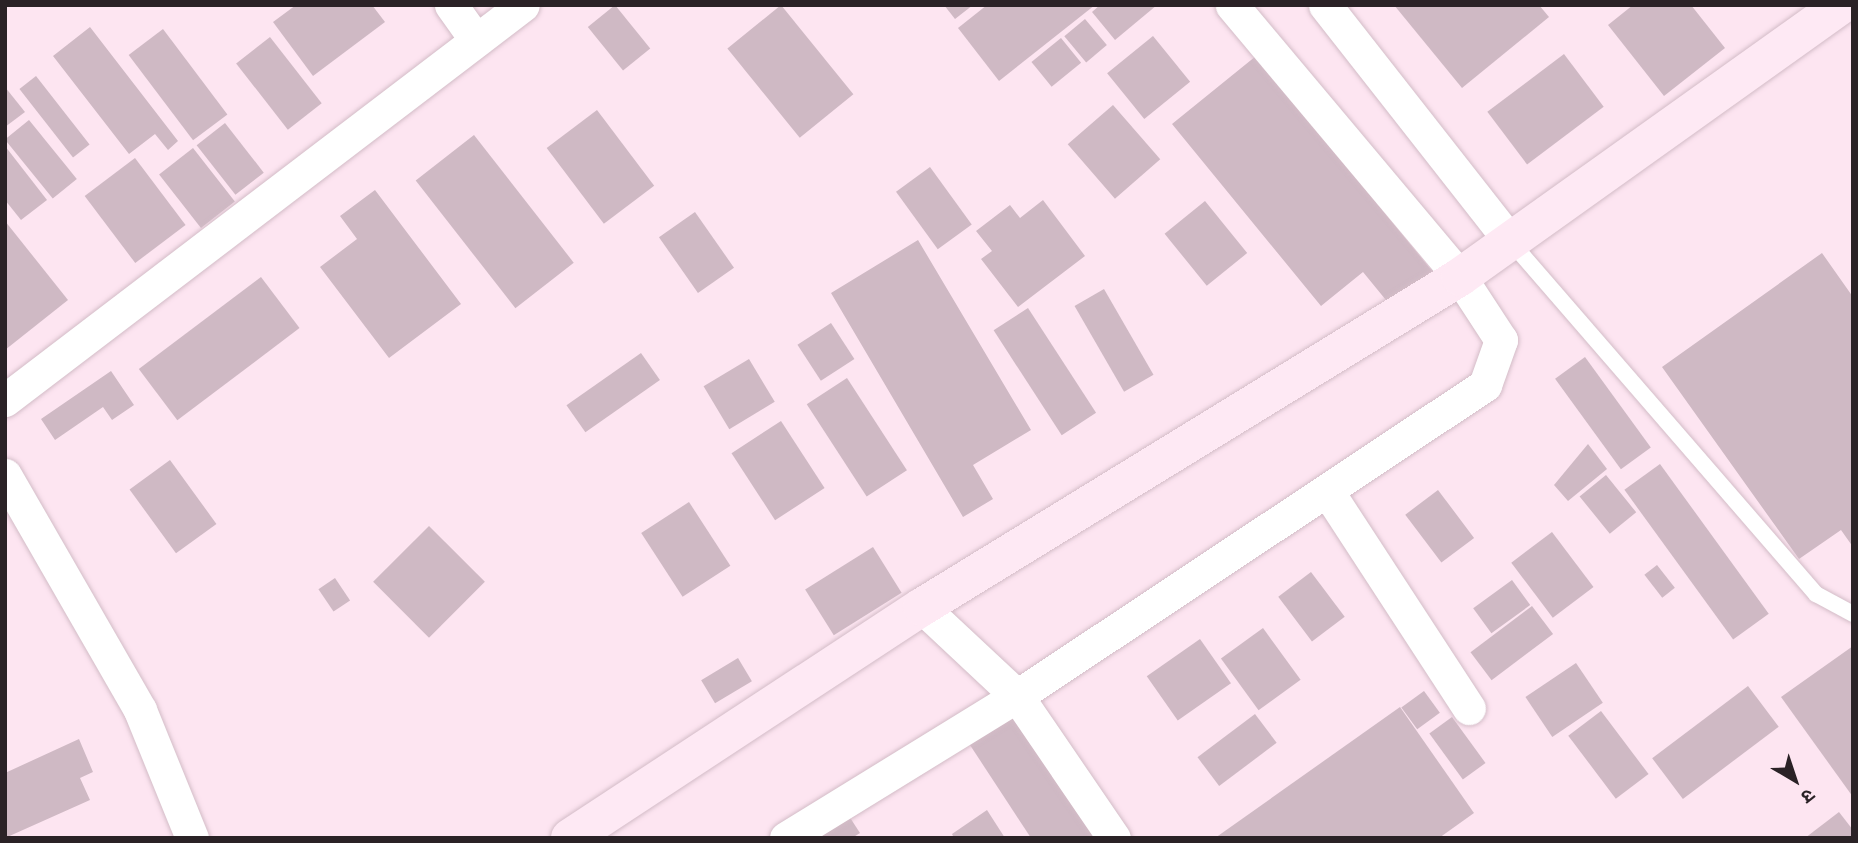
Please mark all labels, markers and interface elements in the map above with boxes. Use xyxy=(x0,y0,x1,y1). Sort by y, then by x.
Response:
north arrow xyxy=(1760,745,1830,815)
text: उ xyxy=(1797,784,1820,809)

